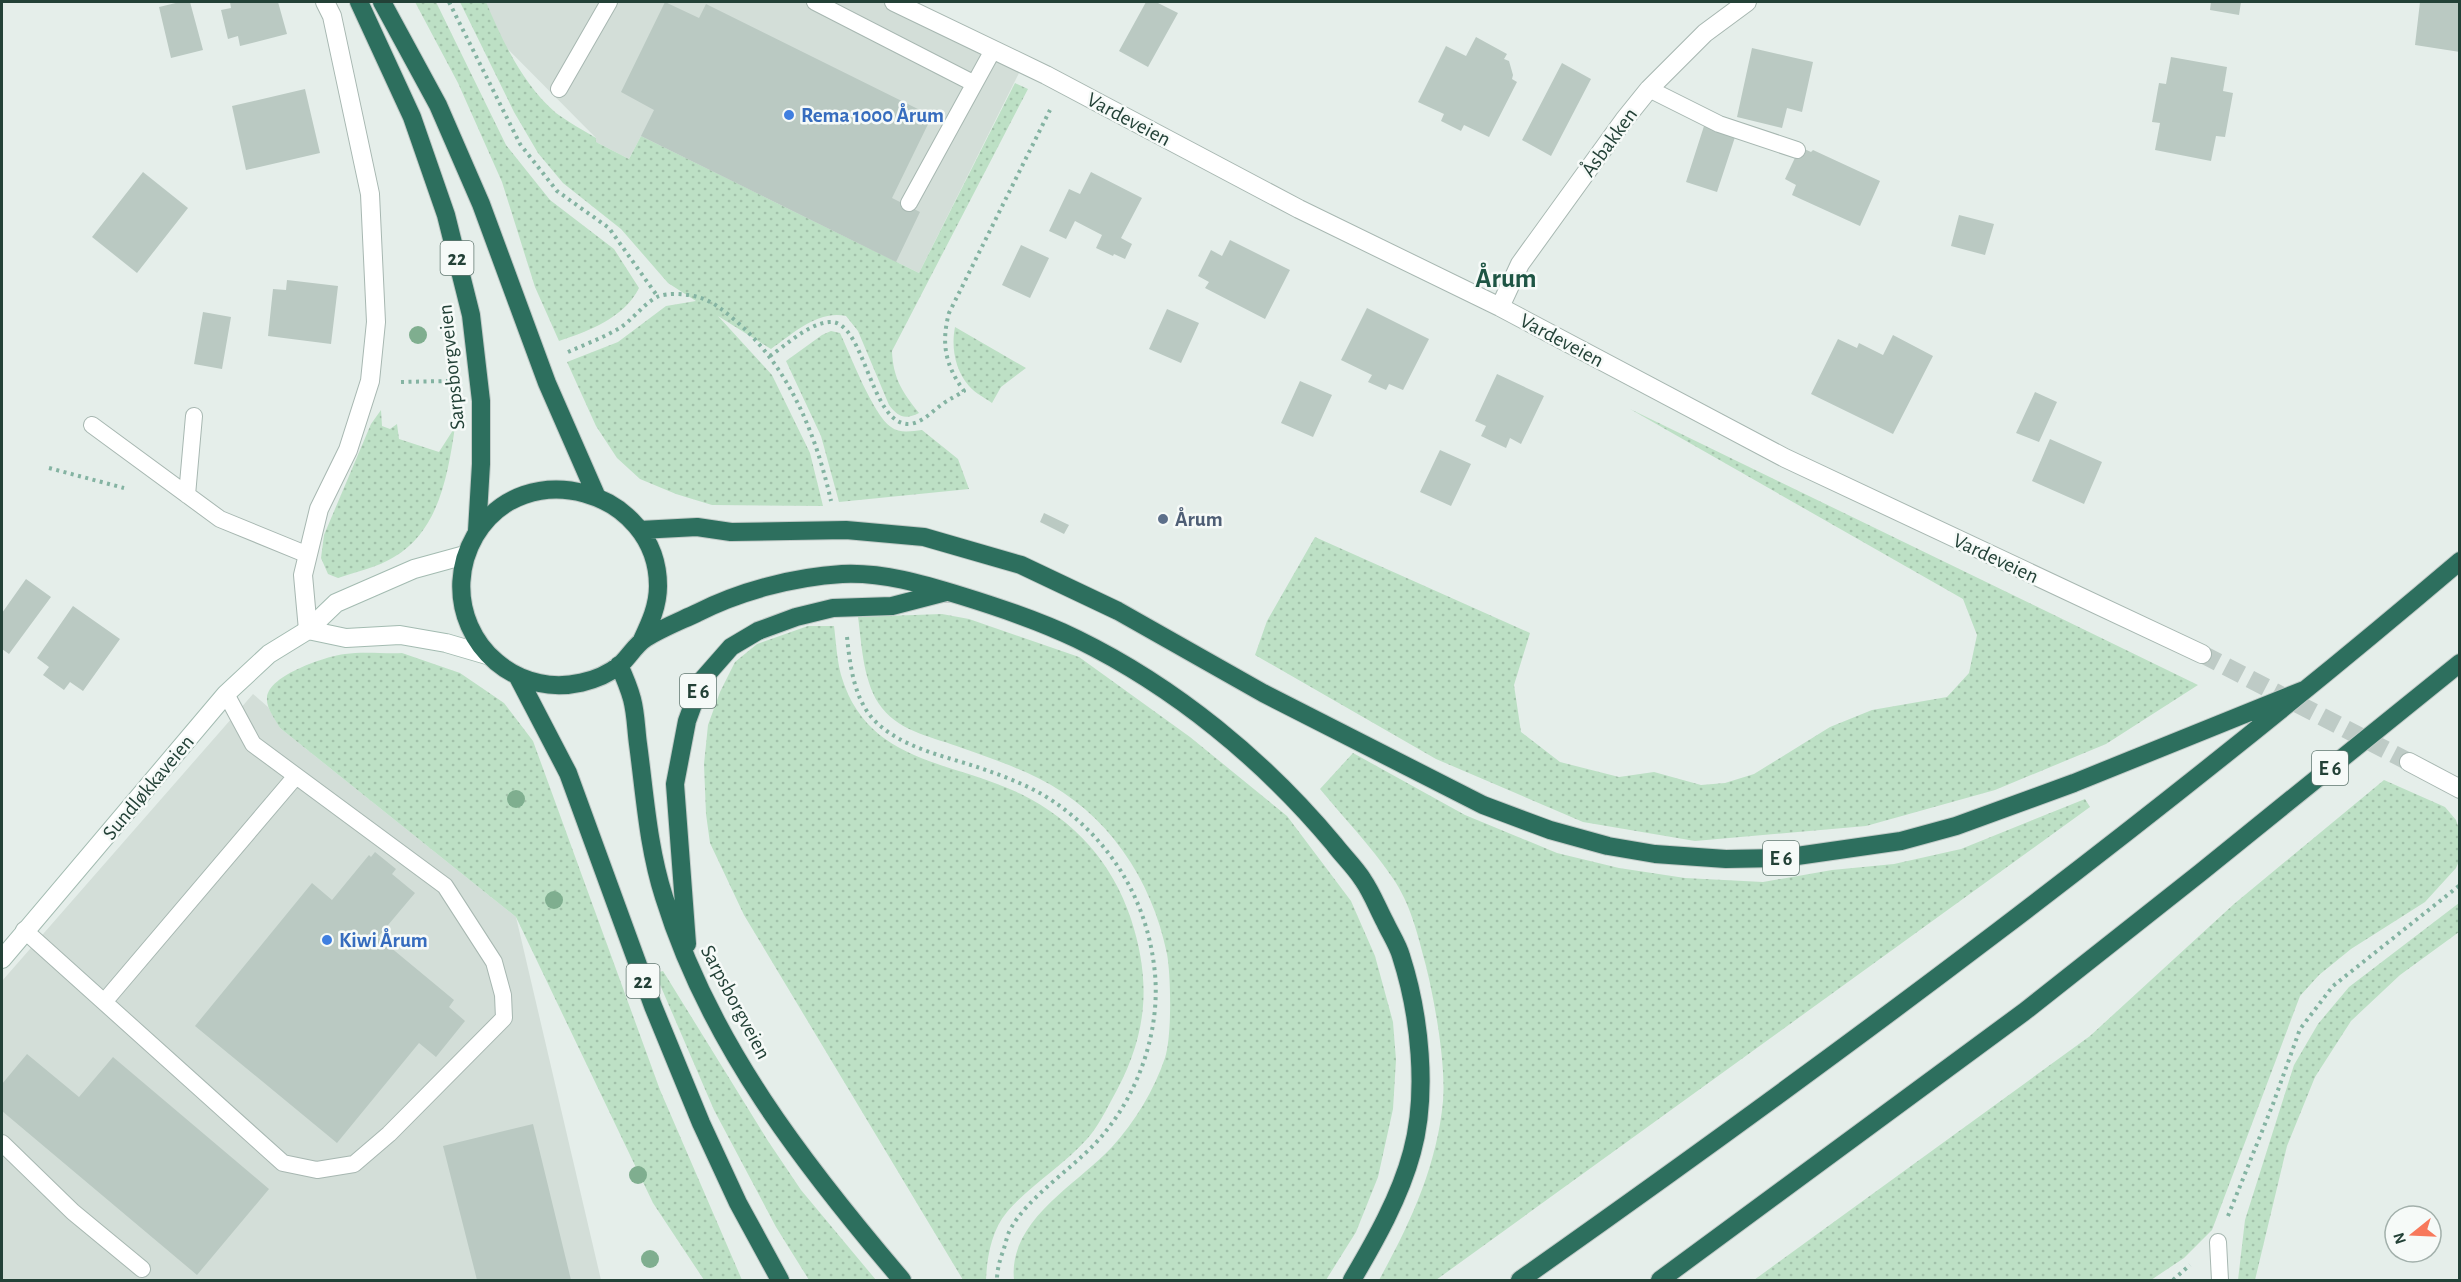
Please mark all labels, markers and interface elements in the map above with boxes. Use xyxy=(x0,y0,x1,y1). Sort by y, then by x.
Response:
street label: Vardeveien xyxy=(1083,89,1174,150)
place label: Rema 1000 Årum xyxy=(801,103,944,126)
street label: Åsbakken xyxy=(1576,103,1641,181)
marker: Rema 1000 Årum xyxy=(782,108,796,122)
road number: 22 xyxy=(440,241,474,275)
district label: Årum xyxy=(1475,262,1537,292)
street label: Sarpsborgveien xyxy=(434,303,469,431)
street label: Vardeveien xyxy=(1516,310,1607,371)
place label: Årum xyxy=(1175,507,1223,530)
marker: Årum xyxy=(1156,512,1170,526)
street label: Vardeveien xyxy=(1950,530,2042,587)
road number: E 6 xyxy=(680,674,716,708)
street label: Sundløkkaveien xyxy=(99,731,198,844)
road number: E 6 xyxy=(2312,751,2348,785)
road number: E 6 xyxy=(1763,841,1799,875)
place label: Kiwi Årum xyxy=(339,928,428,951)
marker: Kiwi Årum xyxy=(320,933,334,947)
street label: Sarpsborgveien xyxy=(697,942,774,1063)
road number: 22 xyxy=(626,964,660,998)
north arrow xyxy=(2383,1204,2443,1264)
text: N xyxy=(2390,1231,2409,1246)

